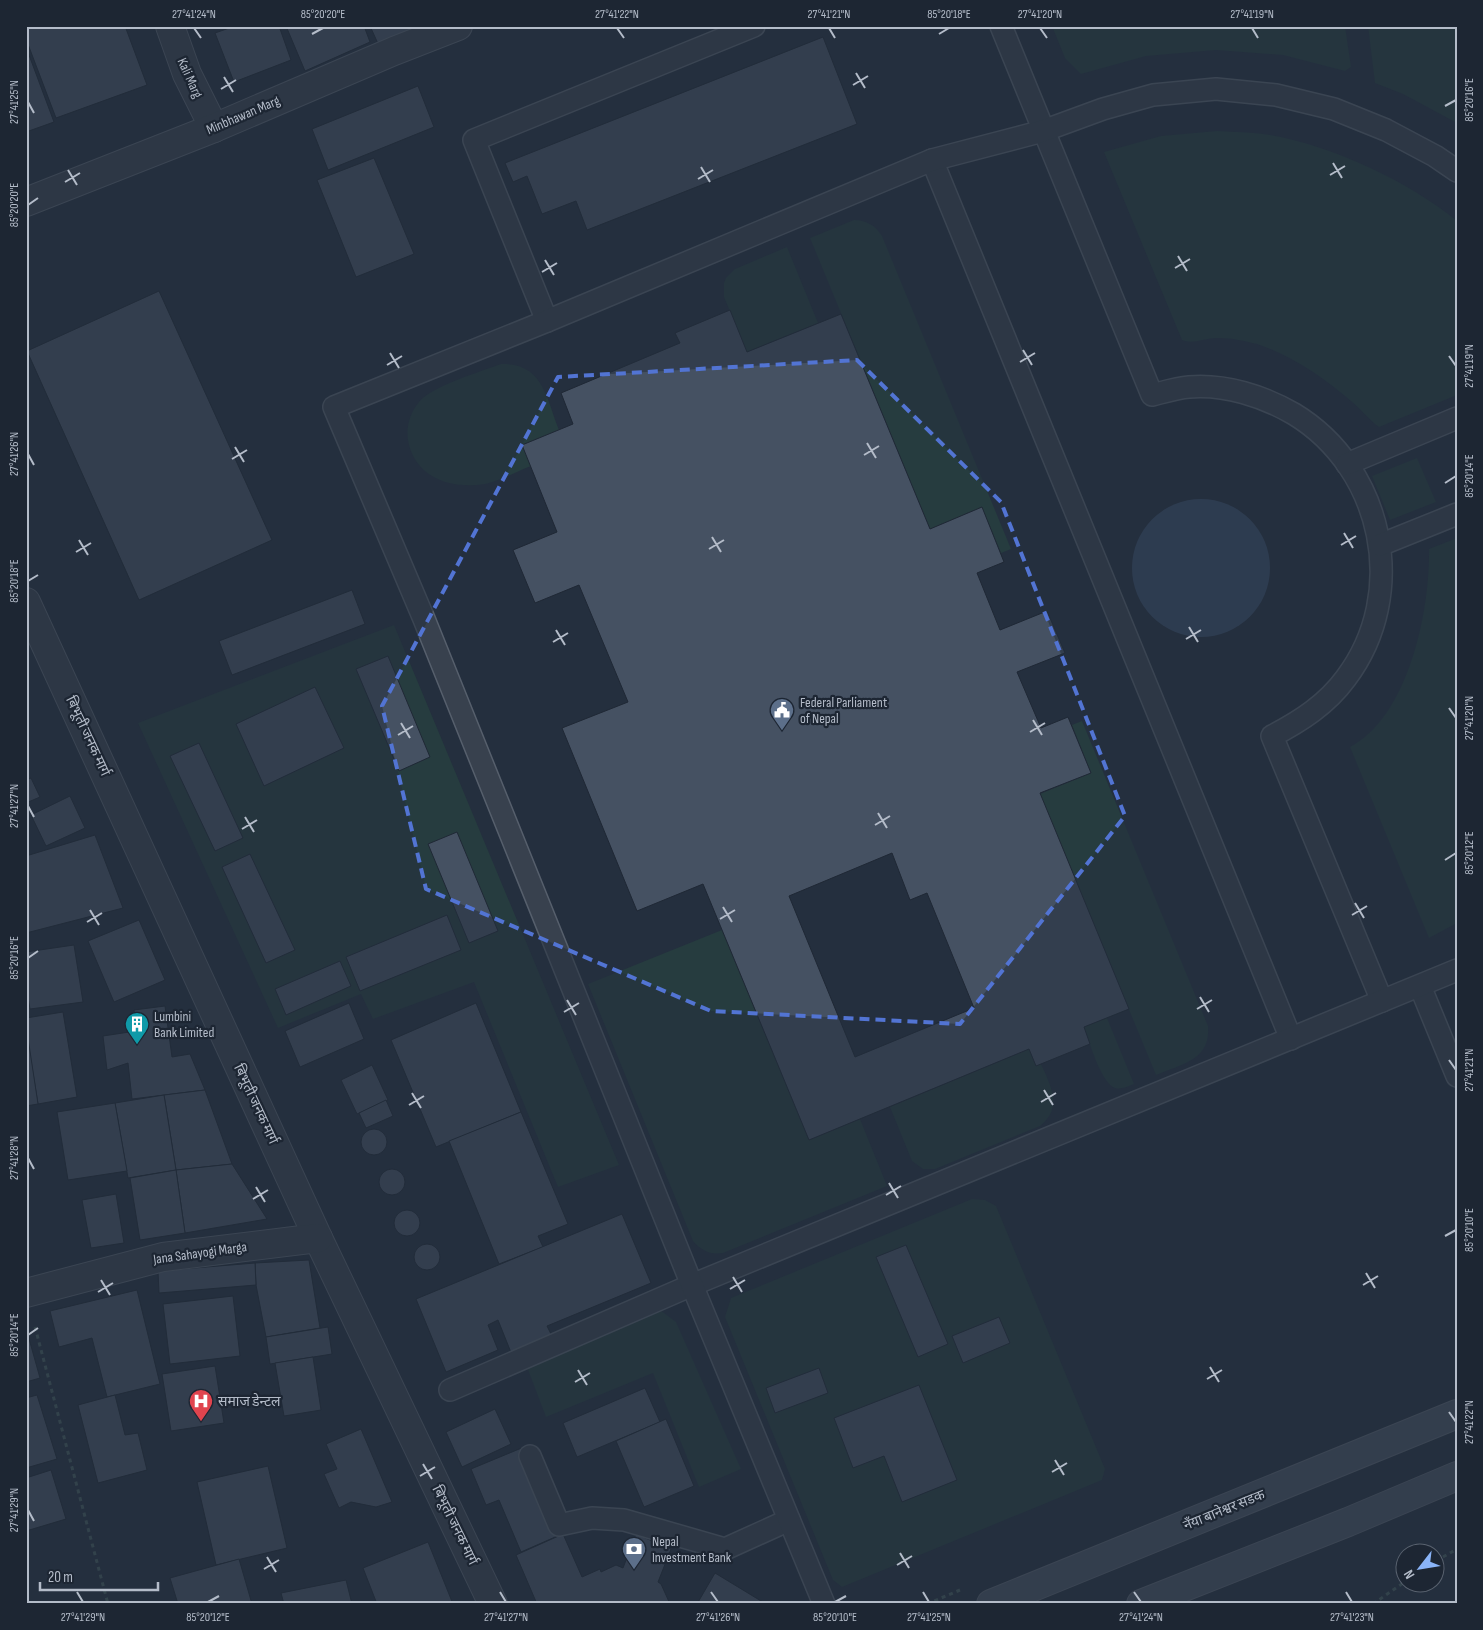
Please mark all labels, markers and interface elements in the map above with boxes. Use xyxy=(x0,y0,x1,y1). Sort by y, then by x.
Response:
text: 27°41'24"N xyxy=(172,7,216,22)
text: 85°20'20"E xyxy=(301,7,345,22)
text: 27°41'22"N xyxy=(595,7,639,22)
text: 27°41'21"N xyxy=(808,7,850,22)
text: 85°20'18"E xyxy=(927,7,971,22)
text: 27°41'20"N xyxy=(1018,7,1062,22)
text: 27°41'19"N xyxy=(1230,7,1274,22)
street label: Kali Marg xyxy=(174,55,207,101)
text: 85°20'16"E xyxy=(1462,78,1477,122)
text: 27°41'25"N xyxy=(7,80,22,124)
street label: Minbhawan Marg xyxy=(204,92,283,138)
text: 85°20'20"E xyxy=(7,183,22,227)
text: 27°41'19"N xyxy=(1462,344,1477,388)
text: 27°41'26"N xyxy=(7,432,22,476)
text: 85°20'14"E xyxy=(1462,454,1477,498)
text: 85°20'18"E xyxy=(7,559,22,603)
street label: बिभूती जनक मार्ग xyxy=(61,693,114,780)
place label: Federal Parliament of Nepal xyxy=(800,694,887,727)
text: 27°41'20"N xyxy=(1462,696,1477,740)
public building icon: Federal Parliament of Nepal xyxy=(769,697,795,731)
text: 27°41'27"N xyxy=(7,784,22,828)
text: 85°20'12"E xyxy=(1462,831,1477,875)
text: 85°20'16"E xyxy=(7,936,22,980)
place label: Lumbini Bank Limited xyxy=(154,1008,214,1041)
building icon: Lumbini Bank Limited xyxy=(124,1011,150,1045)
text: 27°41'21"N xyxy=(1462,1049,1477,1091)
street label: बिभूती जनक मार्ग xyxy=(229,1061,282,1148)
text: 27°41'28"N xyxy=(7,1136,22,1180)
text: 85°20'10"E xyxy=(1462,1208,1477,1252)
street label: Jana Sahayogi Marga xyxy=(151,1238,248,1268)
text: 85°20'14"E xyxy=(7,1313,22,1357)
hospital icon: समाज डेन्टल xyxy=(188,1388,214,1422)
place label: समाज डेन्टल xyxy=(218,1392,281,1410)
text: 27°41'22"N xyxy=(1462,1400,1477,1444)
street label: बिभूती जनक मार्ग xyxy=(428,1482,482,1569)
street label: नँया बानेश्वर सडक xyxy=(1180,1485,1267,1534)
text: 27°41'29"N xyxy=(7,1488,22,1532)
place label: Nepal Investment Bank xyxy=(652,1533,732,1566)
bank icon: Nepal Investment Bank xyxy=(621,1536,647,1570)
north arrow xyxy=(1396,1542,1446,1592)
scale bar xyxy=(40,1560,158,1592)
text: N xyxy=(1400,1567,1418,1582)
text: 20 m xyxy=(48,1568,73,1587)
text: 27°41'29"N xyxy=(61,1610,105,1625)
text: 85°20'12"E xyxy=(186,1610,230,1625)
text: 27°41'27"N xyxy=(484,1610,528,1625)
text: 27°41'26"N xyxy=(696,1610,740,1625)
text: 85°20'10"E xyxy=(813,1610,857,1625)
text: 27°41'25"N xyxy=(907,1610,951,1625)
text: 27°41'24"N xyxy=(1119,1610,1163,1625)
text: 27°41'23"N xyxy=(1330,1610,1374,1625)

